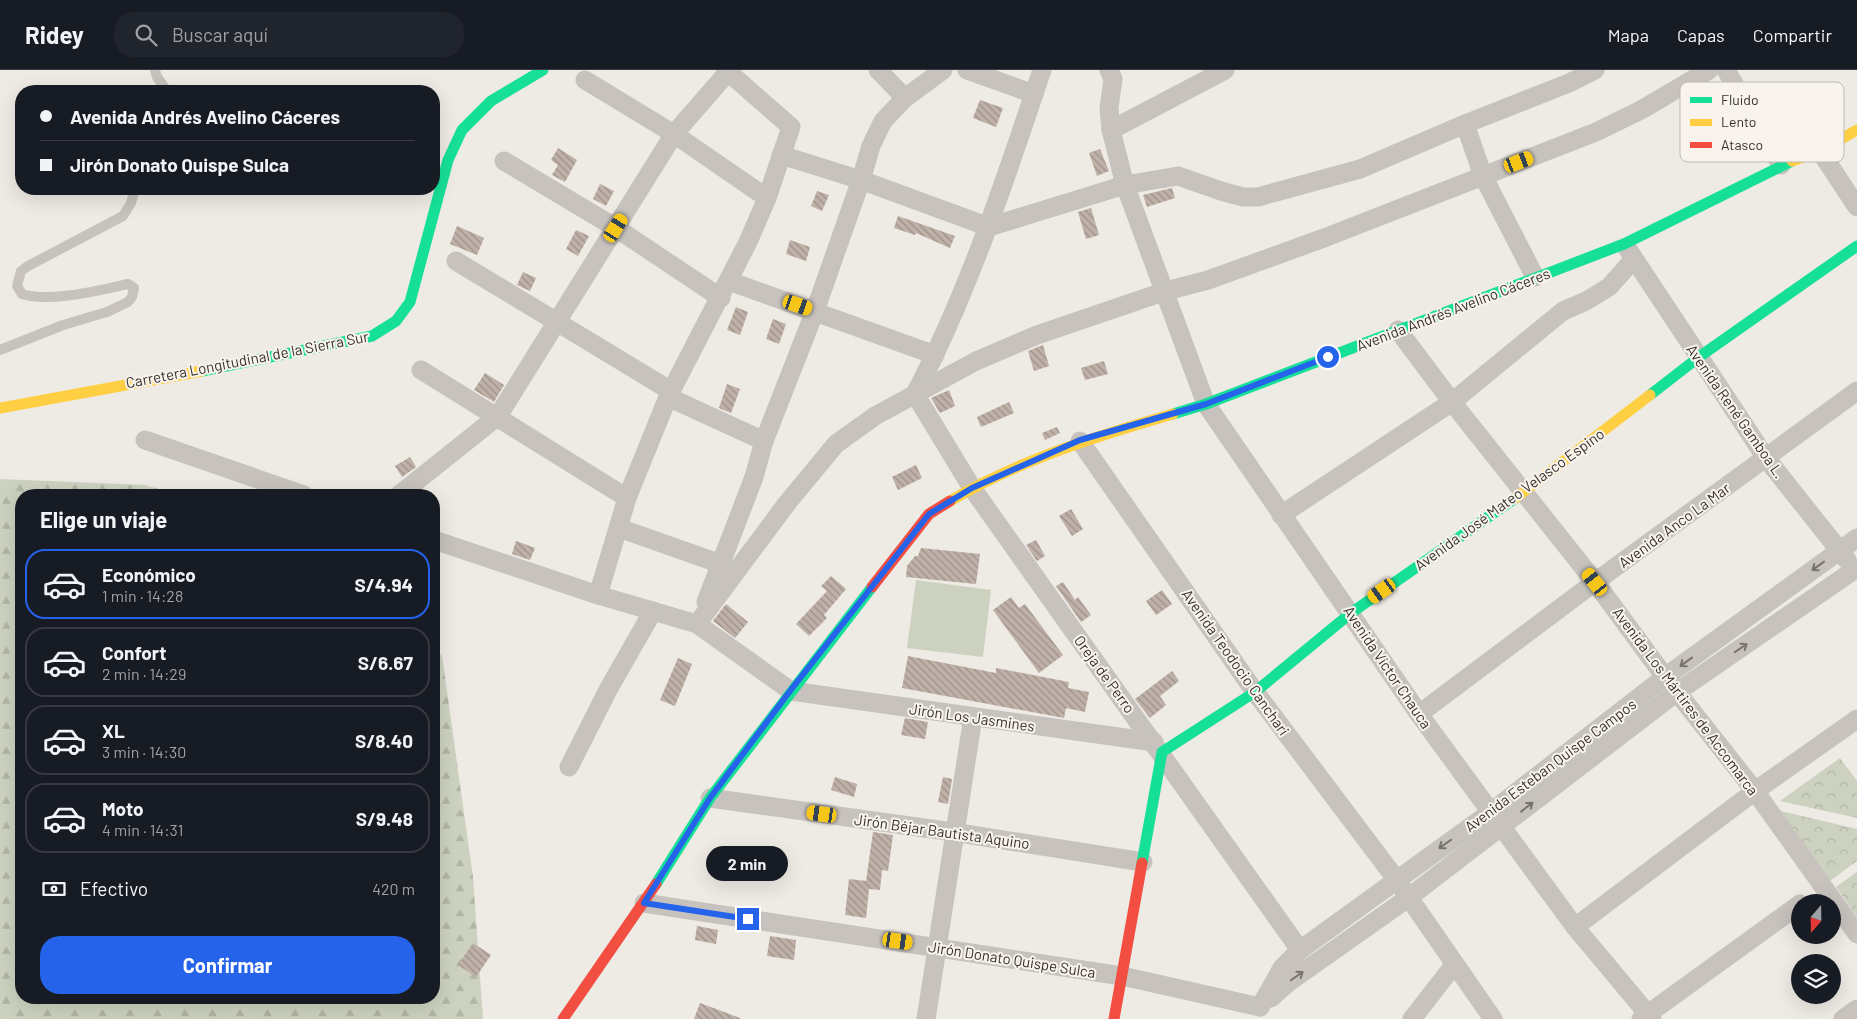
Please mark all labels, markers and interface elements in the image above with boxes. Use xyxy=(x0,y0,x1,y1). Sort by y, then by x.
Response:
search box xyxy=(114,12,464,57)
text: Ridey xyxy=(25,20,84,49)
icon: search xyxy=(132,21,160,49)
text: Buscar aquí xyxy=(172,23,268,46)
text: Mapa xyxy=(1608,24,1649,46)
text: Capas xyxy=(1677,24,1725,46)
text: Compartir xyxy=(1753,24,1832,46)
legend xyxy=(1680,82,1844,162)
text: Fluido xyxy=(1721,91,1759,108)
text: Avenida Andrés Avelino Cáceres xyxy=(70,105,340,128)
text: Lento xyxy=(1721,113,1756,130)
text: Atasco xyxy=(1721,136,1763,153)
car xyxy=(1502,150,1535,174)
text: Jirón Donato Quispe Sulca xyxy=(70,153,289,176)
car xyxy=(601,211,630,245)
street label: Avenida Andrés Avelino Cáceres xyxy=(1354,264,1552,354)
car xyxy=(781,293,814,317)
street label: Carretera Longitudinal de la Sierra Sur xyxy=(124,327,370,391)
street label: Avenida René Gamboa L. xyxy=(1683,341,1789,481)
route start xyxy=(1317,346,1339,368)
street label: Avenida José Mateo Velasco Espino xyxy=(1411,424,1607,574)
street label: Avenida Anco La Mar xyxy=(1615,478,1734,571)
text: Elige un viaje xyxy=(40,506,167,532)
one-way arrow xyxy=(1812,561,1825,572)
icon: car xyxy=(42,562,87,607)
text: Económico xyxy=(102,563,196,586)
car xyxy=(1579,566,1610,598)
text: S/4.94 xyxy=(354,573,413,596)
car xyxy=(1365,576,1398,606)
street label: Avenida Teodocio Canchari xyxy=(1179,585,1293,739)
text: 1 min · 14:28 xyxy=(102,586,183,605)
street label: Avenida Víctor Chauca xyxy=(1340,602,1436,732)
street label: Avenida Los Mártires de Accomarca xyxy=(1609,603,1763,799)
street label: Oreja de Perro xyxy=(1071,632,1139,716)
icon: car xyxy=(42,640,87,685)
text: Confort xyxy=(102,641,166,664)
one-way arrow xyxy=(1734,643,1748,653)
text: S/6.67 xyxy=(358,651,413,674)
one-way arrow xyxy=(1679,657,1693,667)
text: 2 min · 14:29 xyxy=(102,664,186,683)
street label: Avenida Esteban Quispe Campos xyxy=(1461,695,1639,835)
street label: Jirón Los Jasmines xyxy=(908,699,1036,735)
icon: car xyxy=(42,718,87,763)
text: XL xyxy=(102,719,125,742)
text: S/8.40 xyxy=(355,729,413,752)
text: 3 min · 14:30 xyxy=(102,742,186,761)
icon: car xyxy=(42,796,87,841)
text: Moto xyxy=(102,797,144,820)
one-way arrow xyxy=(1520,802,1533,813)
car xyxy=(806,804,837,824)
text: S/9.48 xyxy=(356,807,413,830)
street label: Jirón Béjar Bautista Aquino xyxy=(853,810,1031,852)
text: 4 min · 14:31 xyxy=(102,820,183,839)
one-way arrow xyxy=(1439,839,1452,850)
callout: 2 min xyxy=(707,846,789,882)
text: 2 min xyxy=(728,854,766,873)
icon: cash xyxy=(40,875,68,903)
text: Efectivo xyxy=(80,877,148,900)
text: 420 m xyxy=(372,879,415,898)
north arrow xyxy=(1791,894,1841,944)
map controls xyxy=(1791,894,1841,1004)
route end xyxy=(737,908,759,930)
car xyxy=(882,931,913,951)
button: Confirmar xyxy=(40,936,415,994)
street label: Jirón Donato Quispe Sulca xyxy=(927,937,1097,981)
button: layers xyxy=(1791,954,1841,1004)
one-way arrow xyxy=(1290,971,1304,981)

